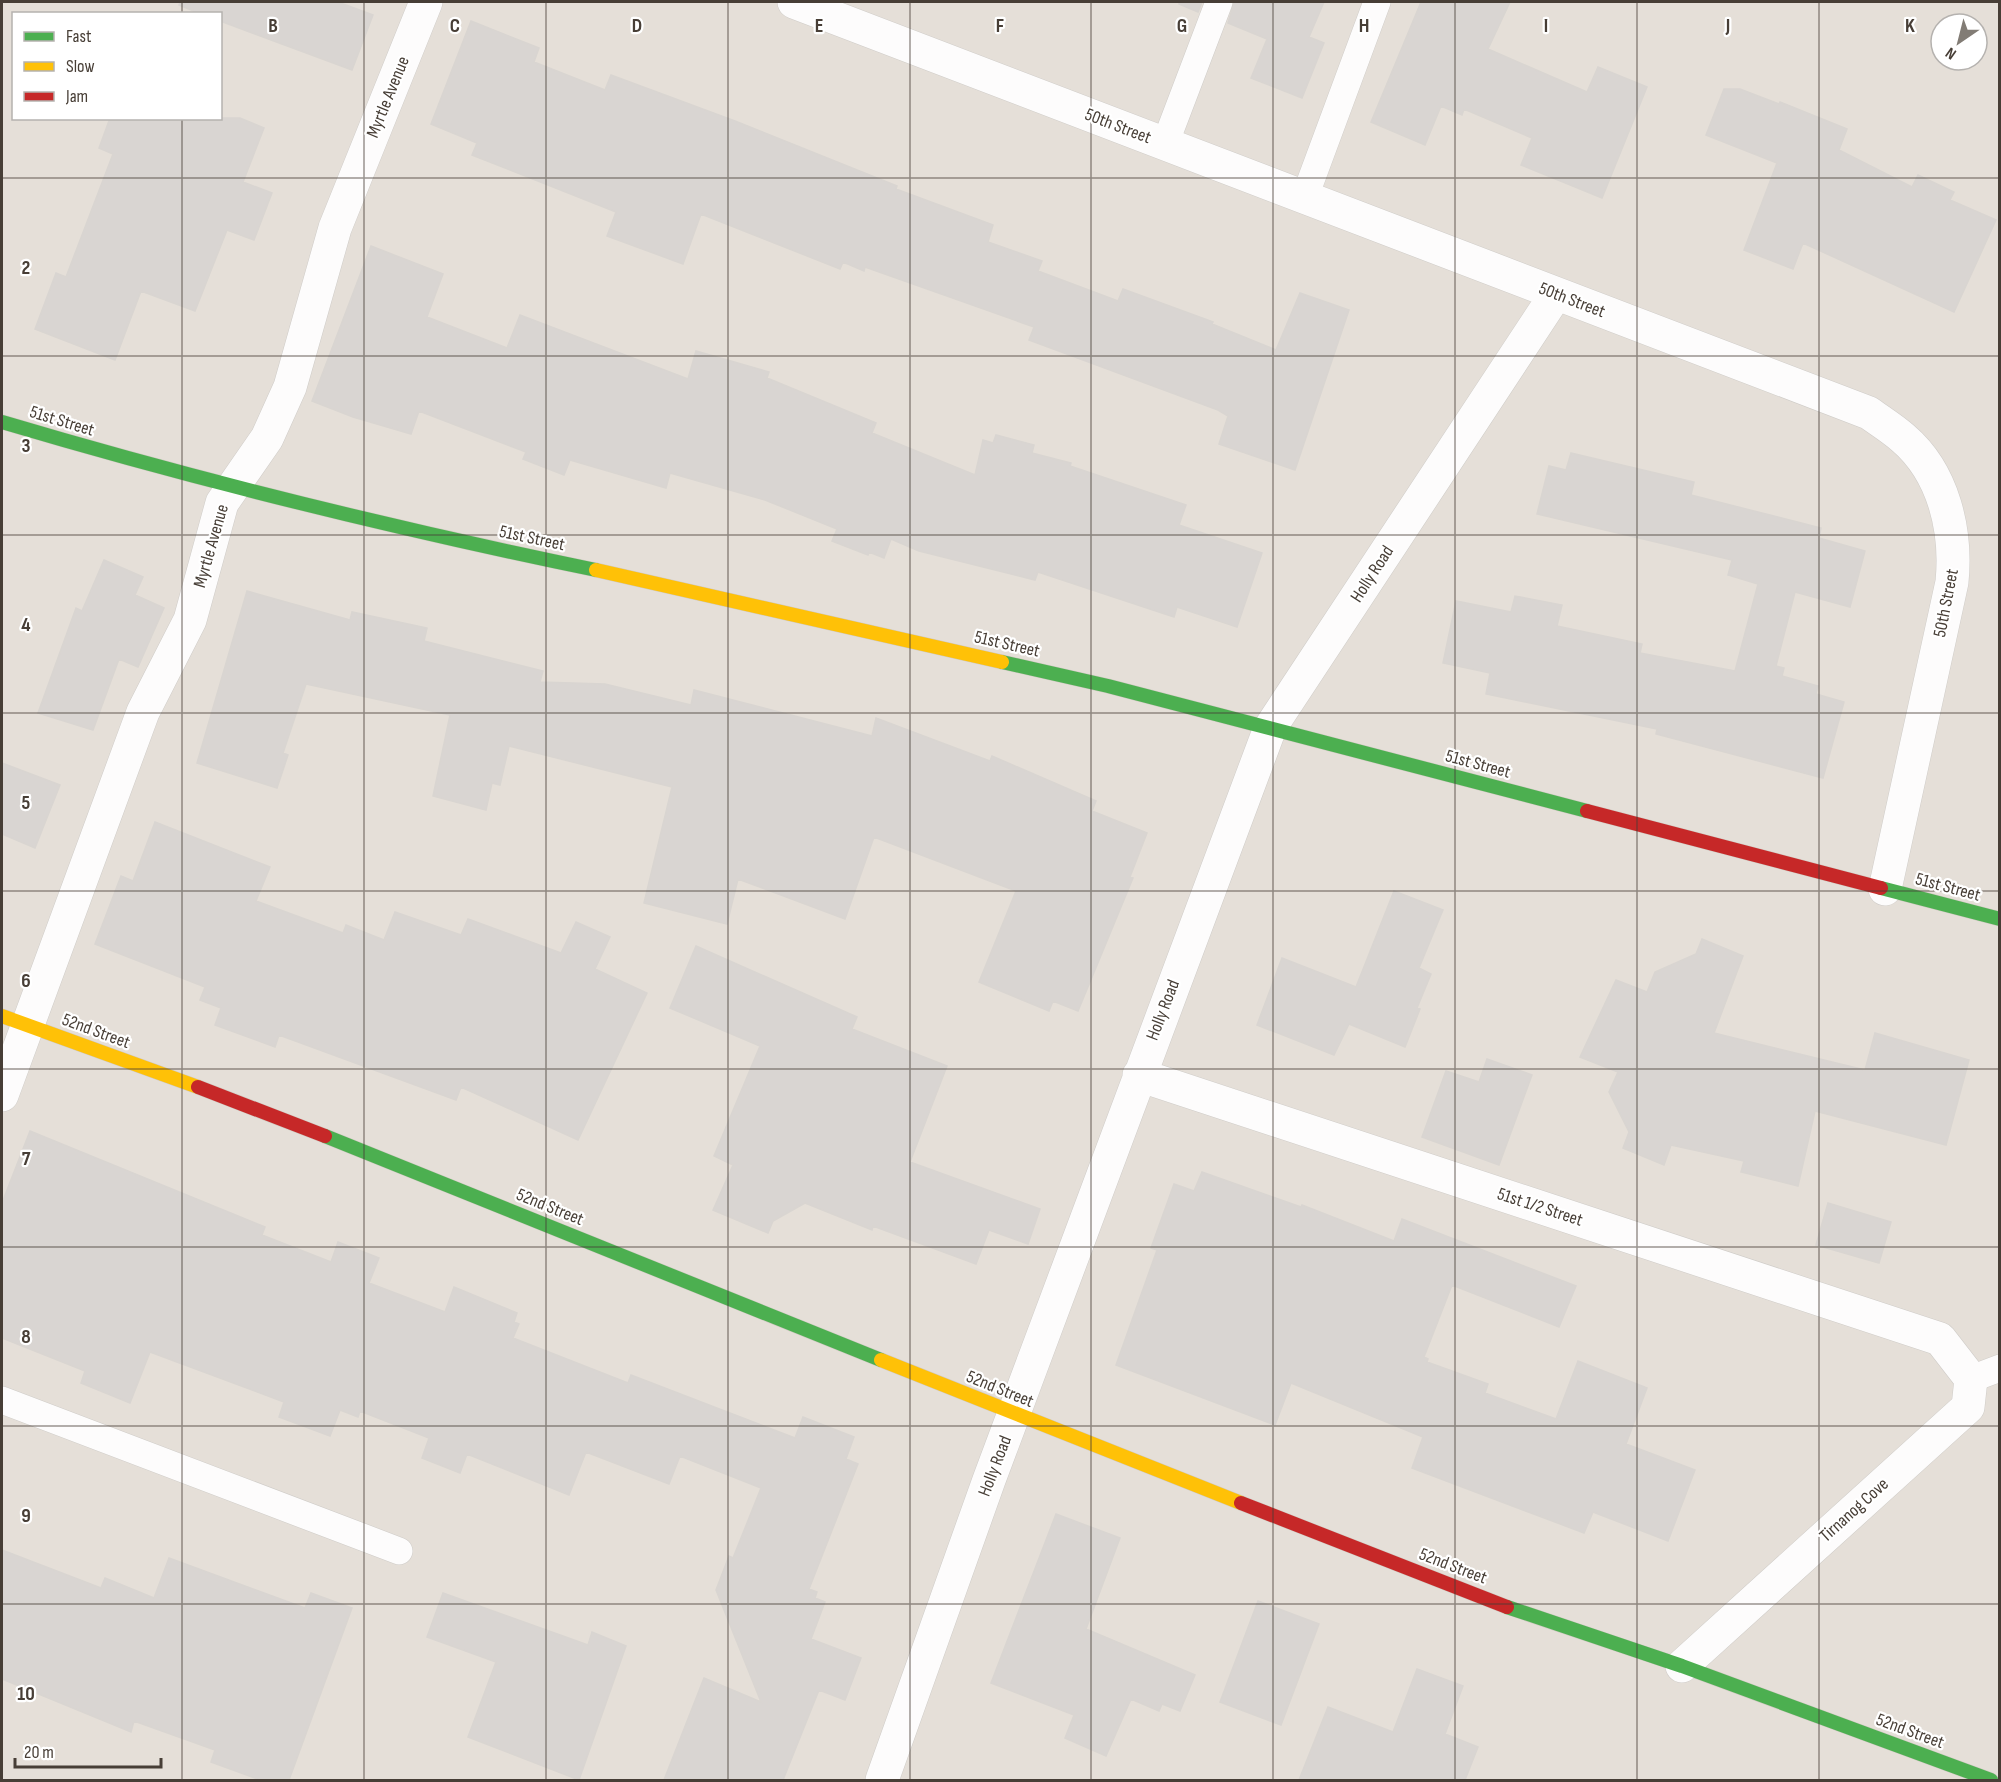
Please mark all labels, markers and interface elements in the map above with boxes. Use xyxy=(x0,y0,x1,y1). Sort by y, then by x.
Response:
legend xyxy=(12,12,222,120)
north arrow xyxy=(1929,12,1989,72)
text: B xyxy=(268,14,278,38)
text: C xyxy=(450,14,460,38)
text: D xyxy=(632,14,642,38)
text: E xyxy=(815,14,823,38)
text: F xyxy=(996,14,1004,38)
text: G xyxy=(1177,14,1187,38)
text: H xyxy=(1359,14,1369,38)
text: I xyxy=(1544,14,1548,38)
text: J xyxy=(1725,14,1730,38)
text: K xyxy=(1905,14,1915,38)
text: Fast xyxy=(66,26,92,47)
text: N xyxy=(1942,43,1960,63)
street label: Myrtle Avenue xyxy=(362,53,414,141)
text: Slow xyxy=(66,56,95,77)
text: Jam xyxy=(65,86,88,107)
street label: 50th Street xyxy=(1082,104,1155,148)
text: 2 xyxy=(22,256,30,280)
street label: 50th Street xyxy=(1536,278,1609,322)
street label: 51st Street xyxy=(27,401,97,441)
text: 3 xyxy=(22,434,31,458)
street label: Myrtle Avenue xyxy=(189,502,233,590)
street label: 51st Street xyxy=(497,521,567,555)
street label: Holly Road xyxy=(1346,542,1398,606)
street label: 50th Street xyxy=(1929,566,1963,639)
text: 4 xyxy=(21,613,31,637)
street label: 51st Street xyxy=(972,626,1042,662)
street label: 51st Street xyxy=(1443,745,1513,783)
text: 5 xyxy=(22,791,31,815)
street label: 51st Street xyxy=(1913,868,1983,906)
text: 6 xyxy=(21,969,31,993)
street label: Holly Road xyxy=(1142,977,1184,1043)
street label: 52nd Street xyxy=(59,1009,133,1053)
text: 7 xyxy=(22,1147,31,1171)
street label: 51st 1/2 Street xyxy=(1495,1183,1586,1231)
street label: 52nd Street xyxy=(513,1184,587,1230)
text: 8 xyxy=(21,1325,31,1349)
street label: 52nd Street xyxy=(963,1366,1037,1412)
street label: Holly Road xyxy=(974,1433,1016,1499)
street label: Tirnanog Cove xyxy=(1815,1474,1893,1546)
text: 9 xyxy=(21,1504,31,1528)
street label: 52nd Street xyxy=(1416,1544,1490,1589)
text: 10 xyxy=(17,1682,35,1706)
street label: 52nd Street xyxy=(1873,1709,1947,1753)
scale bar xyxy=(15,1731,160,1769)
text: 20 m xyxy=(24,1742,54,1763)

